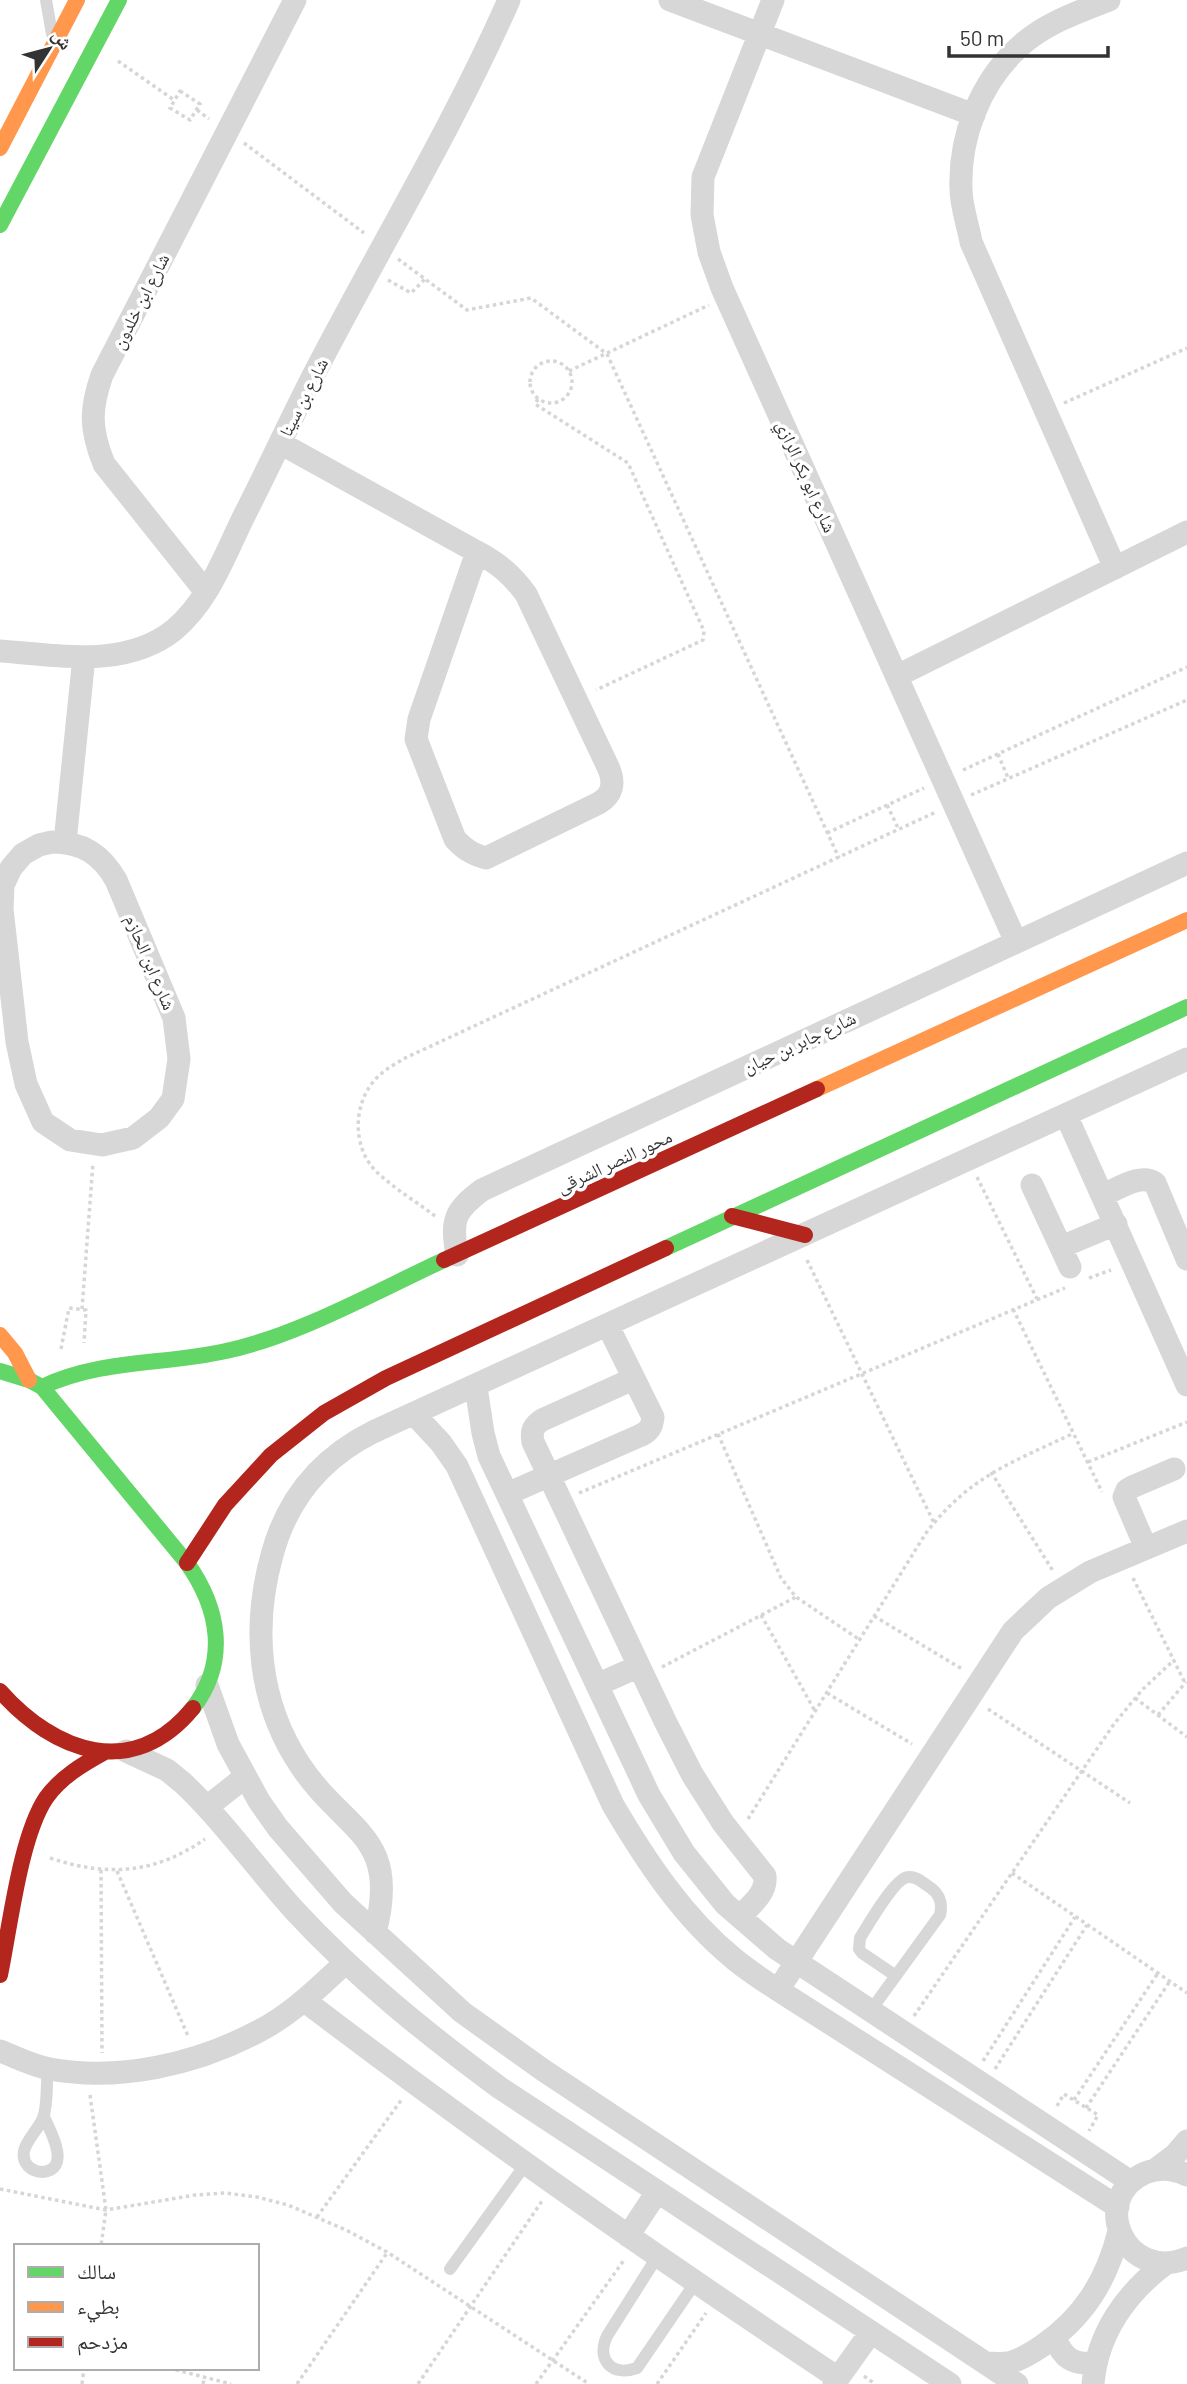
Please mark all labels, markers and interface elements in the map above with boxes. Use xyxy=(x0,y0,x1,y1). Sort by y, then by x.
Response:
north arrow xyxy=(14,14,84,84)
scale bar xyxy=(949,14,1108,58)
text: ش xyxy=(47,24,78,54)
text: 50 m xyxy=(960,25,1004,50)
street label: شارع ابن خلدون xyxy=(106,249,174,353)
street label: شارع بن سينا xyxy=(274,354,333,440)
street label: شارع ابو بكر الرازي xyxy=(768,416,842,538)
street label: شارع ابن الحازم xyxy=(119,911,181,1014)
street label: شارع جابر بن حيان xyxy=(739,1006,859,1079)
street label: محور النصر الشرقى xyxy=(553,1125,676,1198)
legend xyxy=(14,2244,259,2370)
text: سالك xyxy=(77,2258,116,2283)
text: بطيء xyxy=(77,2293,120,2323)
text: مزدحم xyxy=(77,2328,128,2356)

